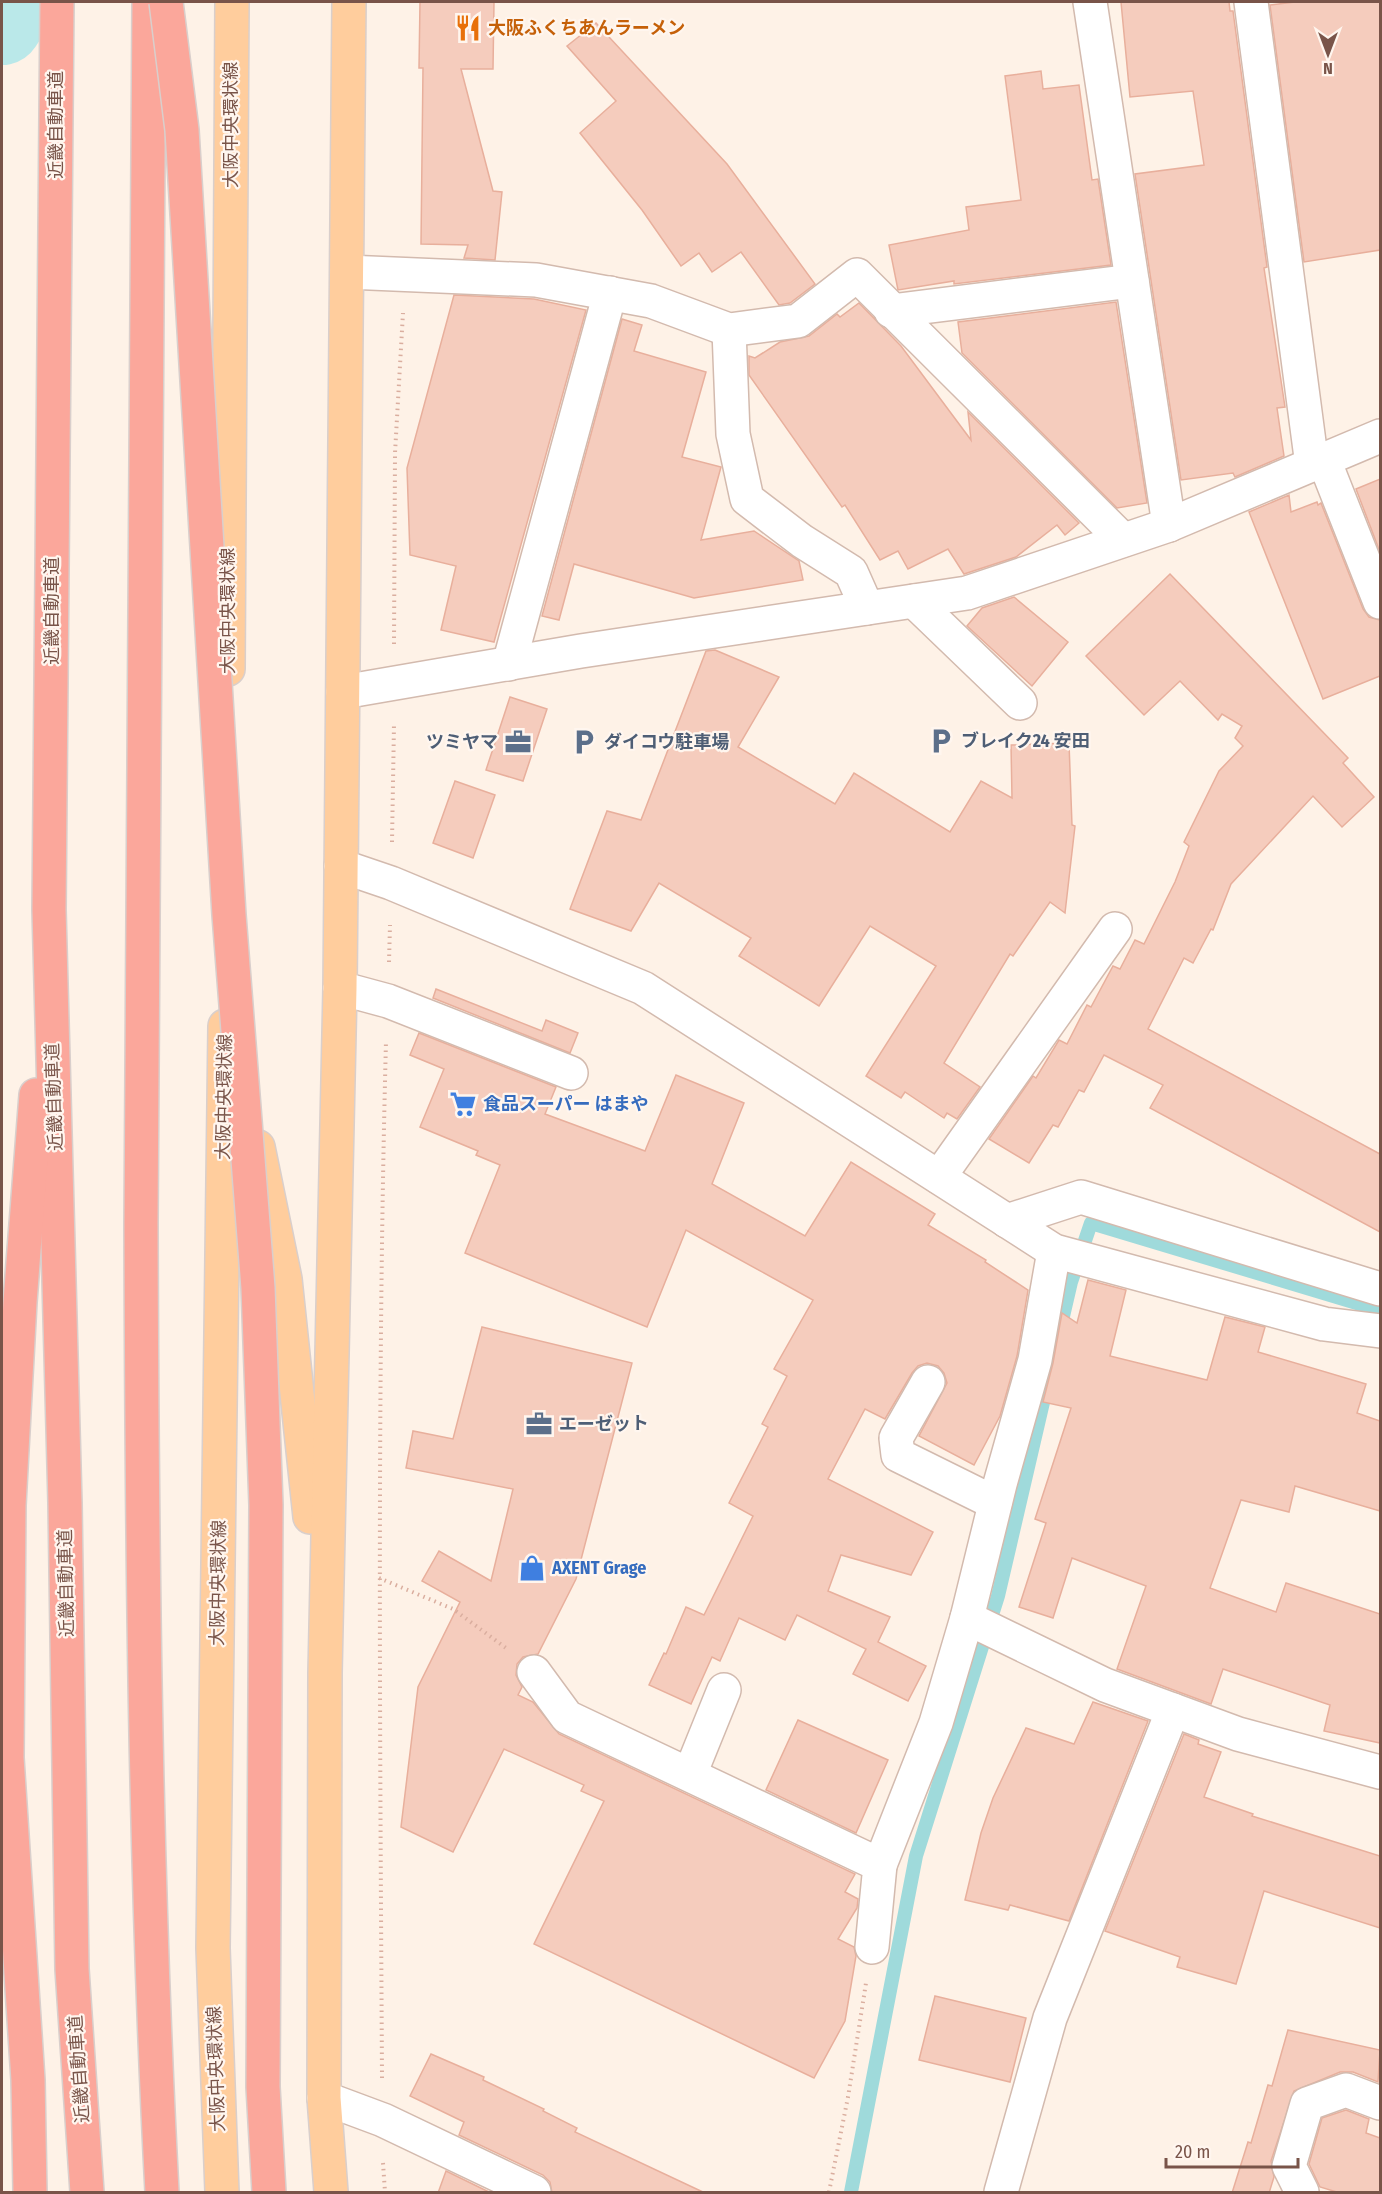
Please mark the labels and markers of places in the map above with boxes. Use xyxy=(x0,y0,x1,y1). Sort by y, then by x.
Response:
restaurant icon: 大阪ふくちあんラーメン xyxy=(453,13,483,43)
place label: 大阪ふくちあんラーメン xyxy=(488,17,685,39)
parking icon: ブレイク24 安田 xyxy=(926,726,956,756)
office icon: ツミヤマ xyxy=(503,727,533,757)
parking icon: ダイコウ駐車場 xyxy=(569,727,599,757)
place label: ブレイク24 安田 xyxy=(961,730,1090,752)
place label: ツミヤマ xyxy=(426,731,498,753)
place label: ダイコウ駐車場 xyxy=(604,731,729,753)
supermarket icon: 食品スーパー はまや xyxy=(448,1089,478,1119)
place label: 食品スーパー はまや xyxy=(483,1093,649,1115)
office icon: エーゼット xyxy=(524,1409,554,1439)
place label: エーゼット xyxy=(559,1413,649,1435)
shop icon: AXENT Grage xyxy=(517,1553,547,1583)
place label: AXENT Grage xyxy=(551,1557,646,1579)

